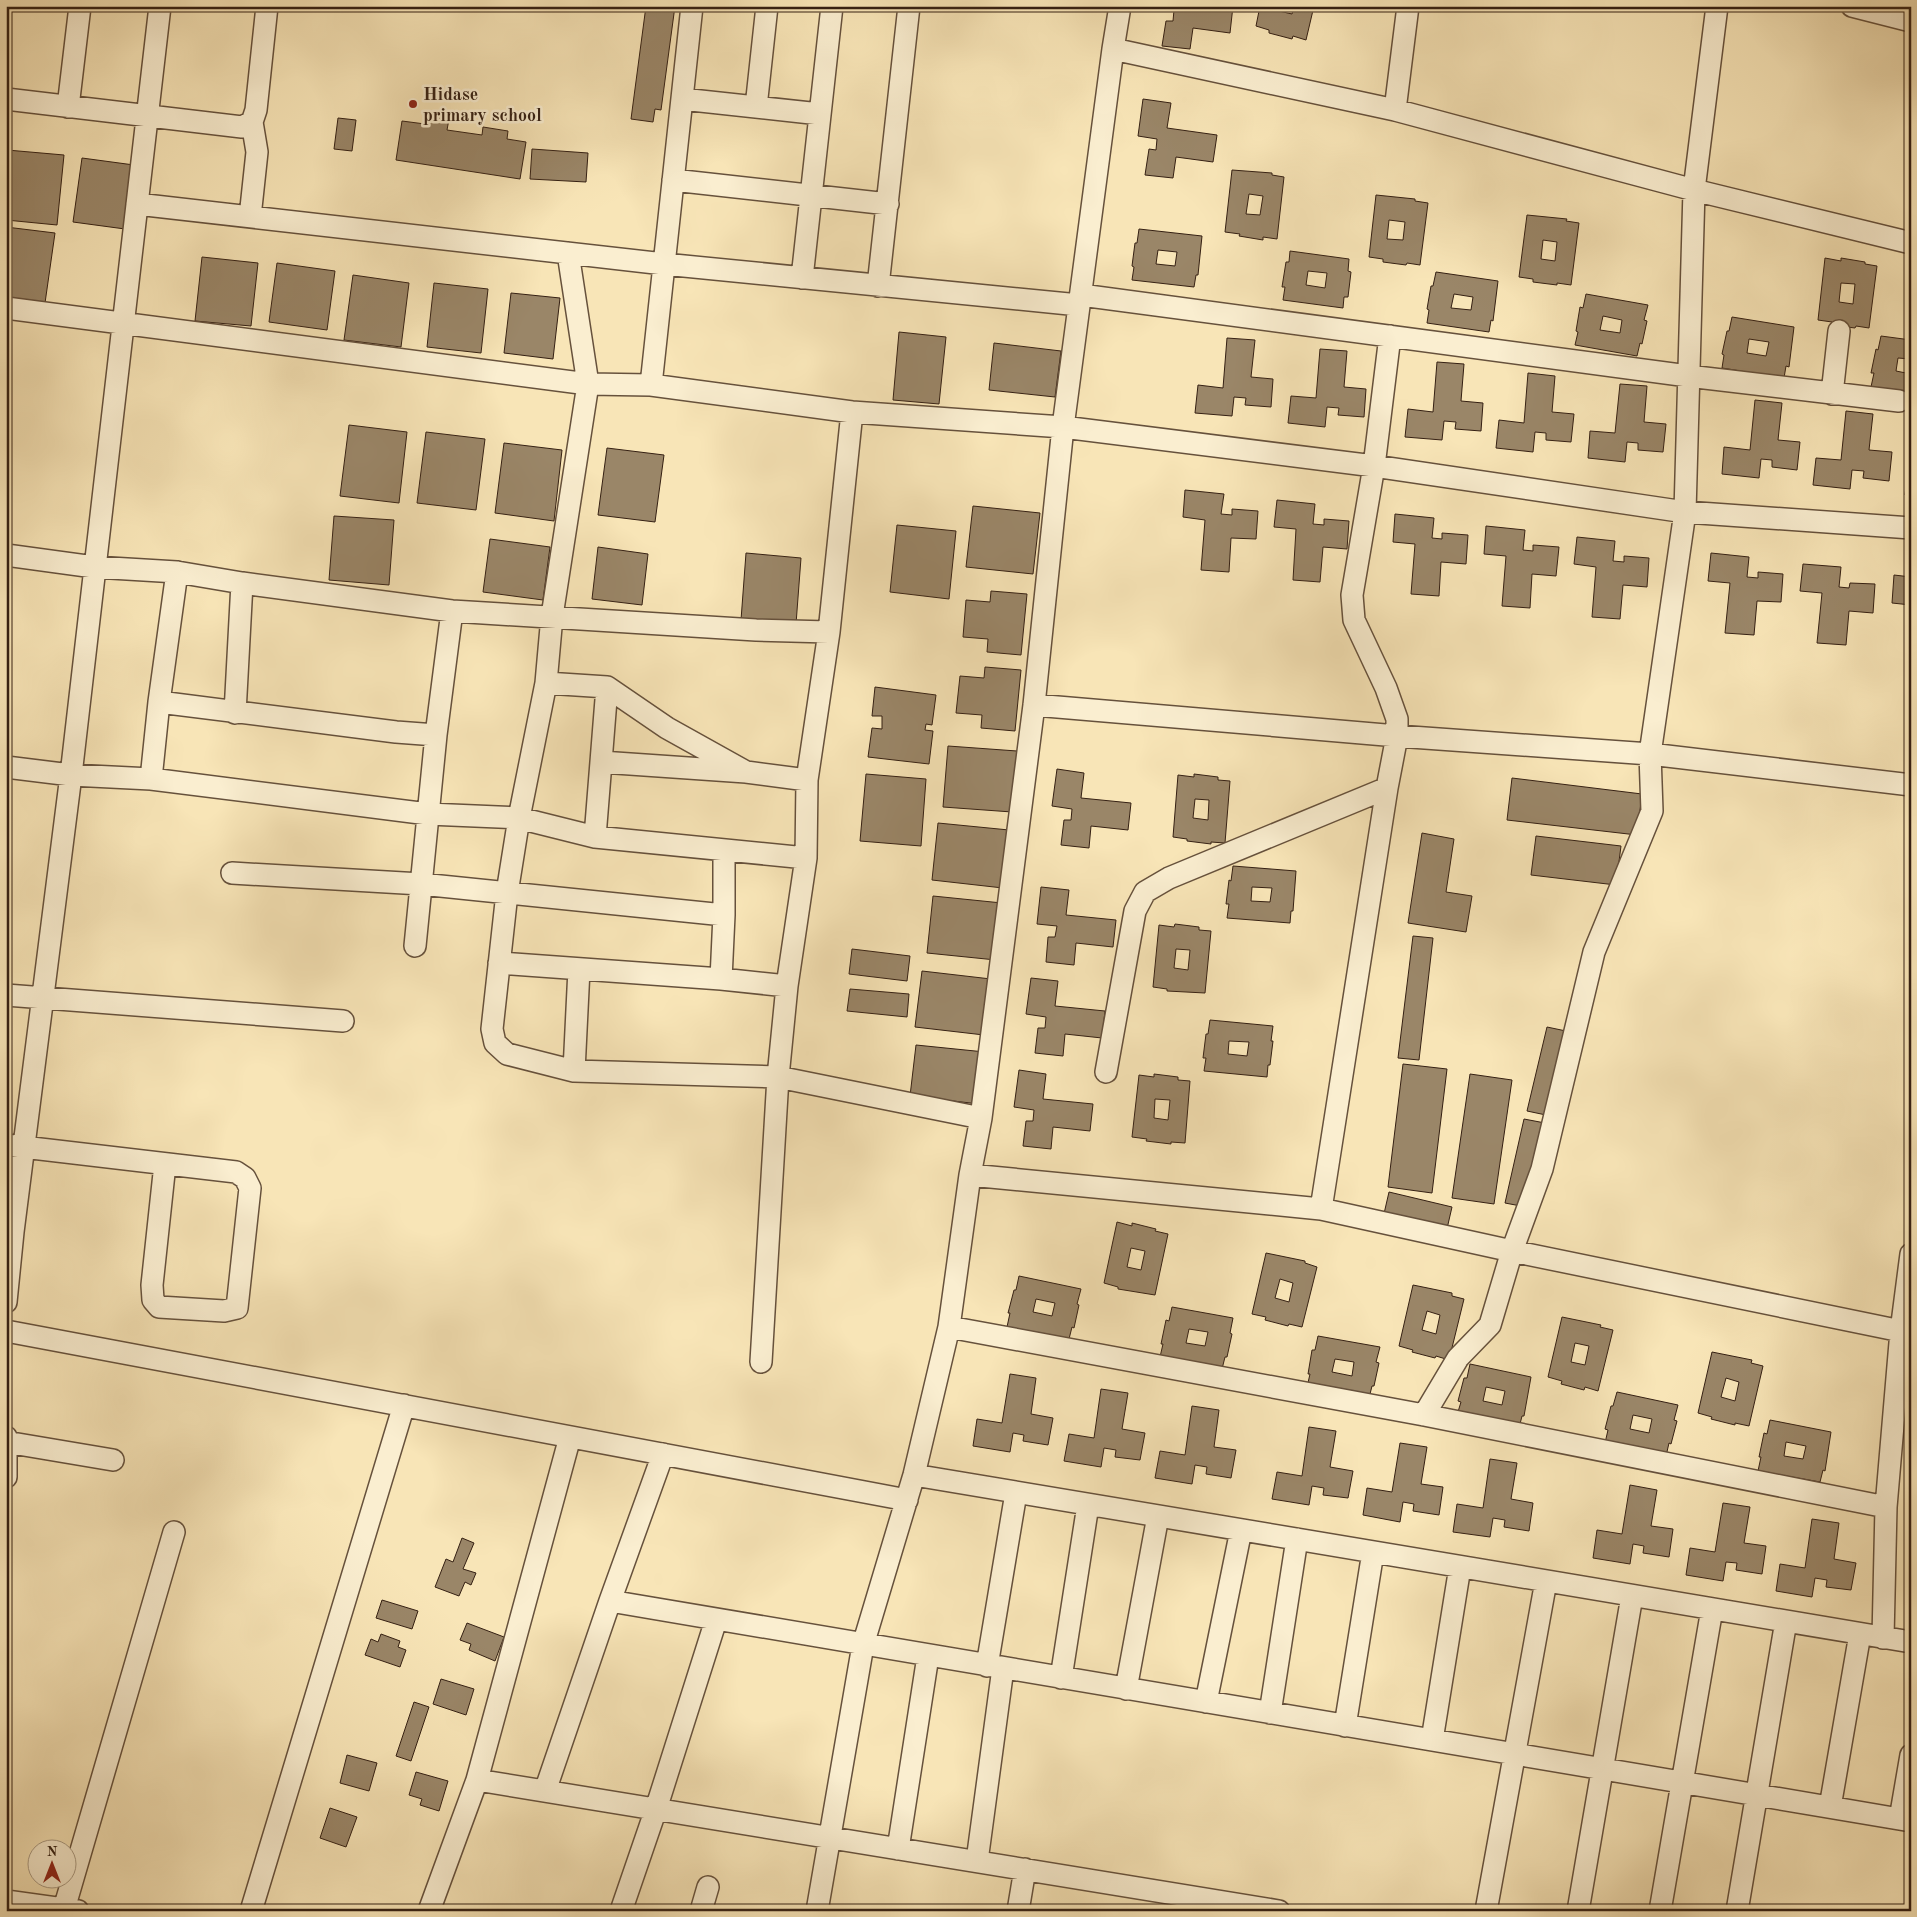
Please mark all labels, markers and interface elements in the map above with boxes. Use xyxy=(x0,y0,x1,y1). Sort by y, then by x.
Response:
place label: Hidase primary school xyxy=(423,86,542,125)
marker: Hidase primary school xyxy=(407,98,419,110)
north arrow xyxy=(28,1840,78,1890)
text: N xyxy=(47,1845,58,1859)

